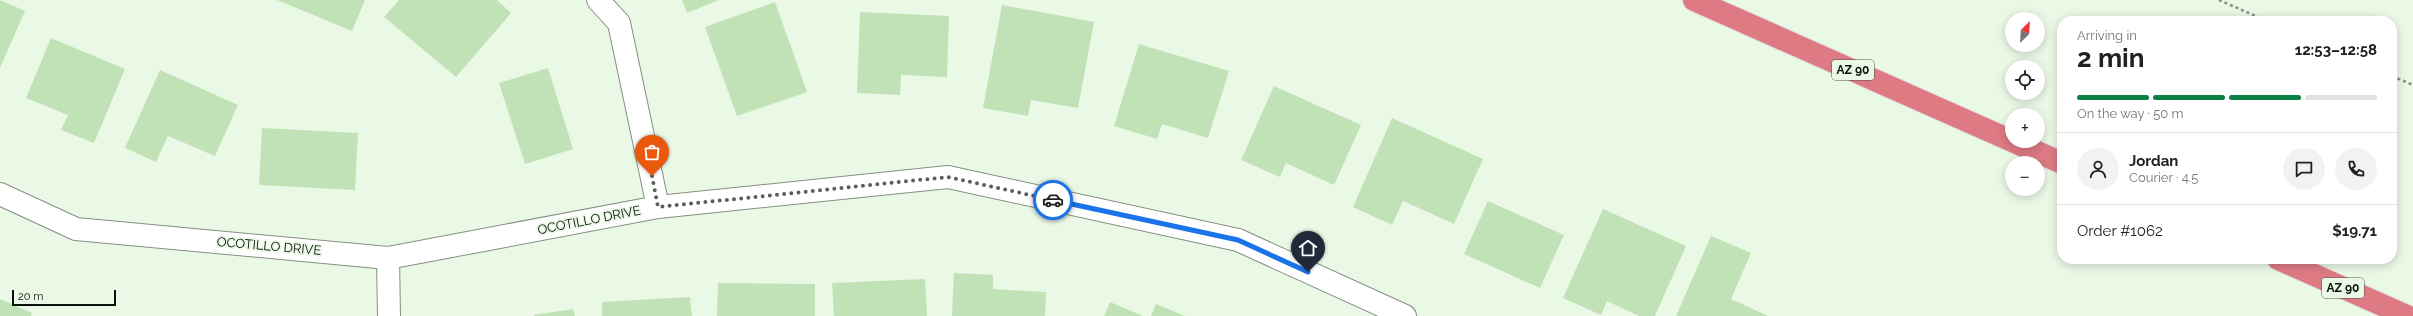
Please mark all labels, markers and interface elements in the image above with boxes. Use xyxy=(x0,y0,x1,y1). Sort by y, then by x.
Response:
north arrow xyxy=(2005,12,2045,52)
map controls xyxy=(2005,12,2045,196)
text: Arriving in xyxy=(2077,28,2137,43)
text: 12:53–12:58 xyxy=(2295,41,2377,59)
text: 2 min xyxy=(2077,43,2144,73)
road number: AZ 90 xyxy=(1832,60,1874,80)
button: locate xyxy=(2005,60,2045,100)
text: On the way · 50 m xyxy=(2077,106,2184,121)
button: + xyxy=(2005,108,2045,148)
pin xyxy=(635,135,669,176)
icon: bag xyxy=(641,141,663,163)
button: person xyxy=(2077,148,2119,190)
button: chat xyxy=(2283,148,2325,190)
button: phone xyxy=(2335,148,2377,190)
text: Jordan xyxy=(2129,152,2178,170)
button: − xyxy=(2005,156,2045,196)
text: Courier · 4.5 xyxy=(2129,170,2198,185)
courier xyxy=(1033,180,1073,220)
icon: car xyxy=(1042,189,1064,211)
street label: OCOTILLO DRIVE xyxy=(536,203,642,237)
text: Order #1062 xyxy=(2077,222,2163,240)
text: $19.71 xyxy=(2332,222,2377,240)
pin xyxy=(1291,231,1325,272)
street label: OCOTILLO DRIVE xyxy=(216,234,322,258)
icon: home xyxy=(1297,237,1319,259)
road number: AZ 90 xyxy=(2322,278,2364,298)
scale bar xyxy=(12,288,116,307)
text: 20 m xyxy=(18,290,43,303)

